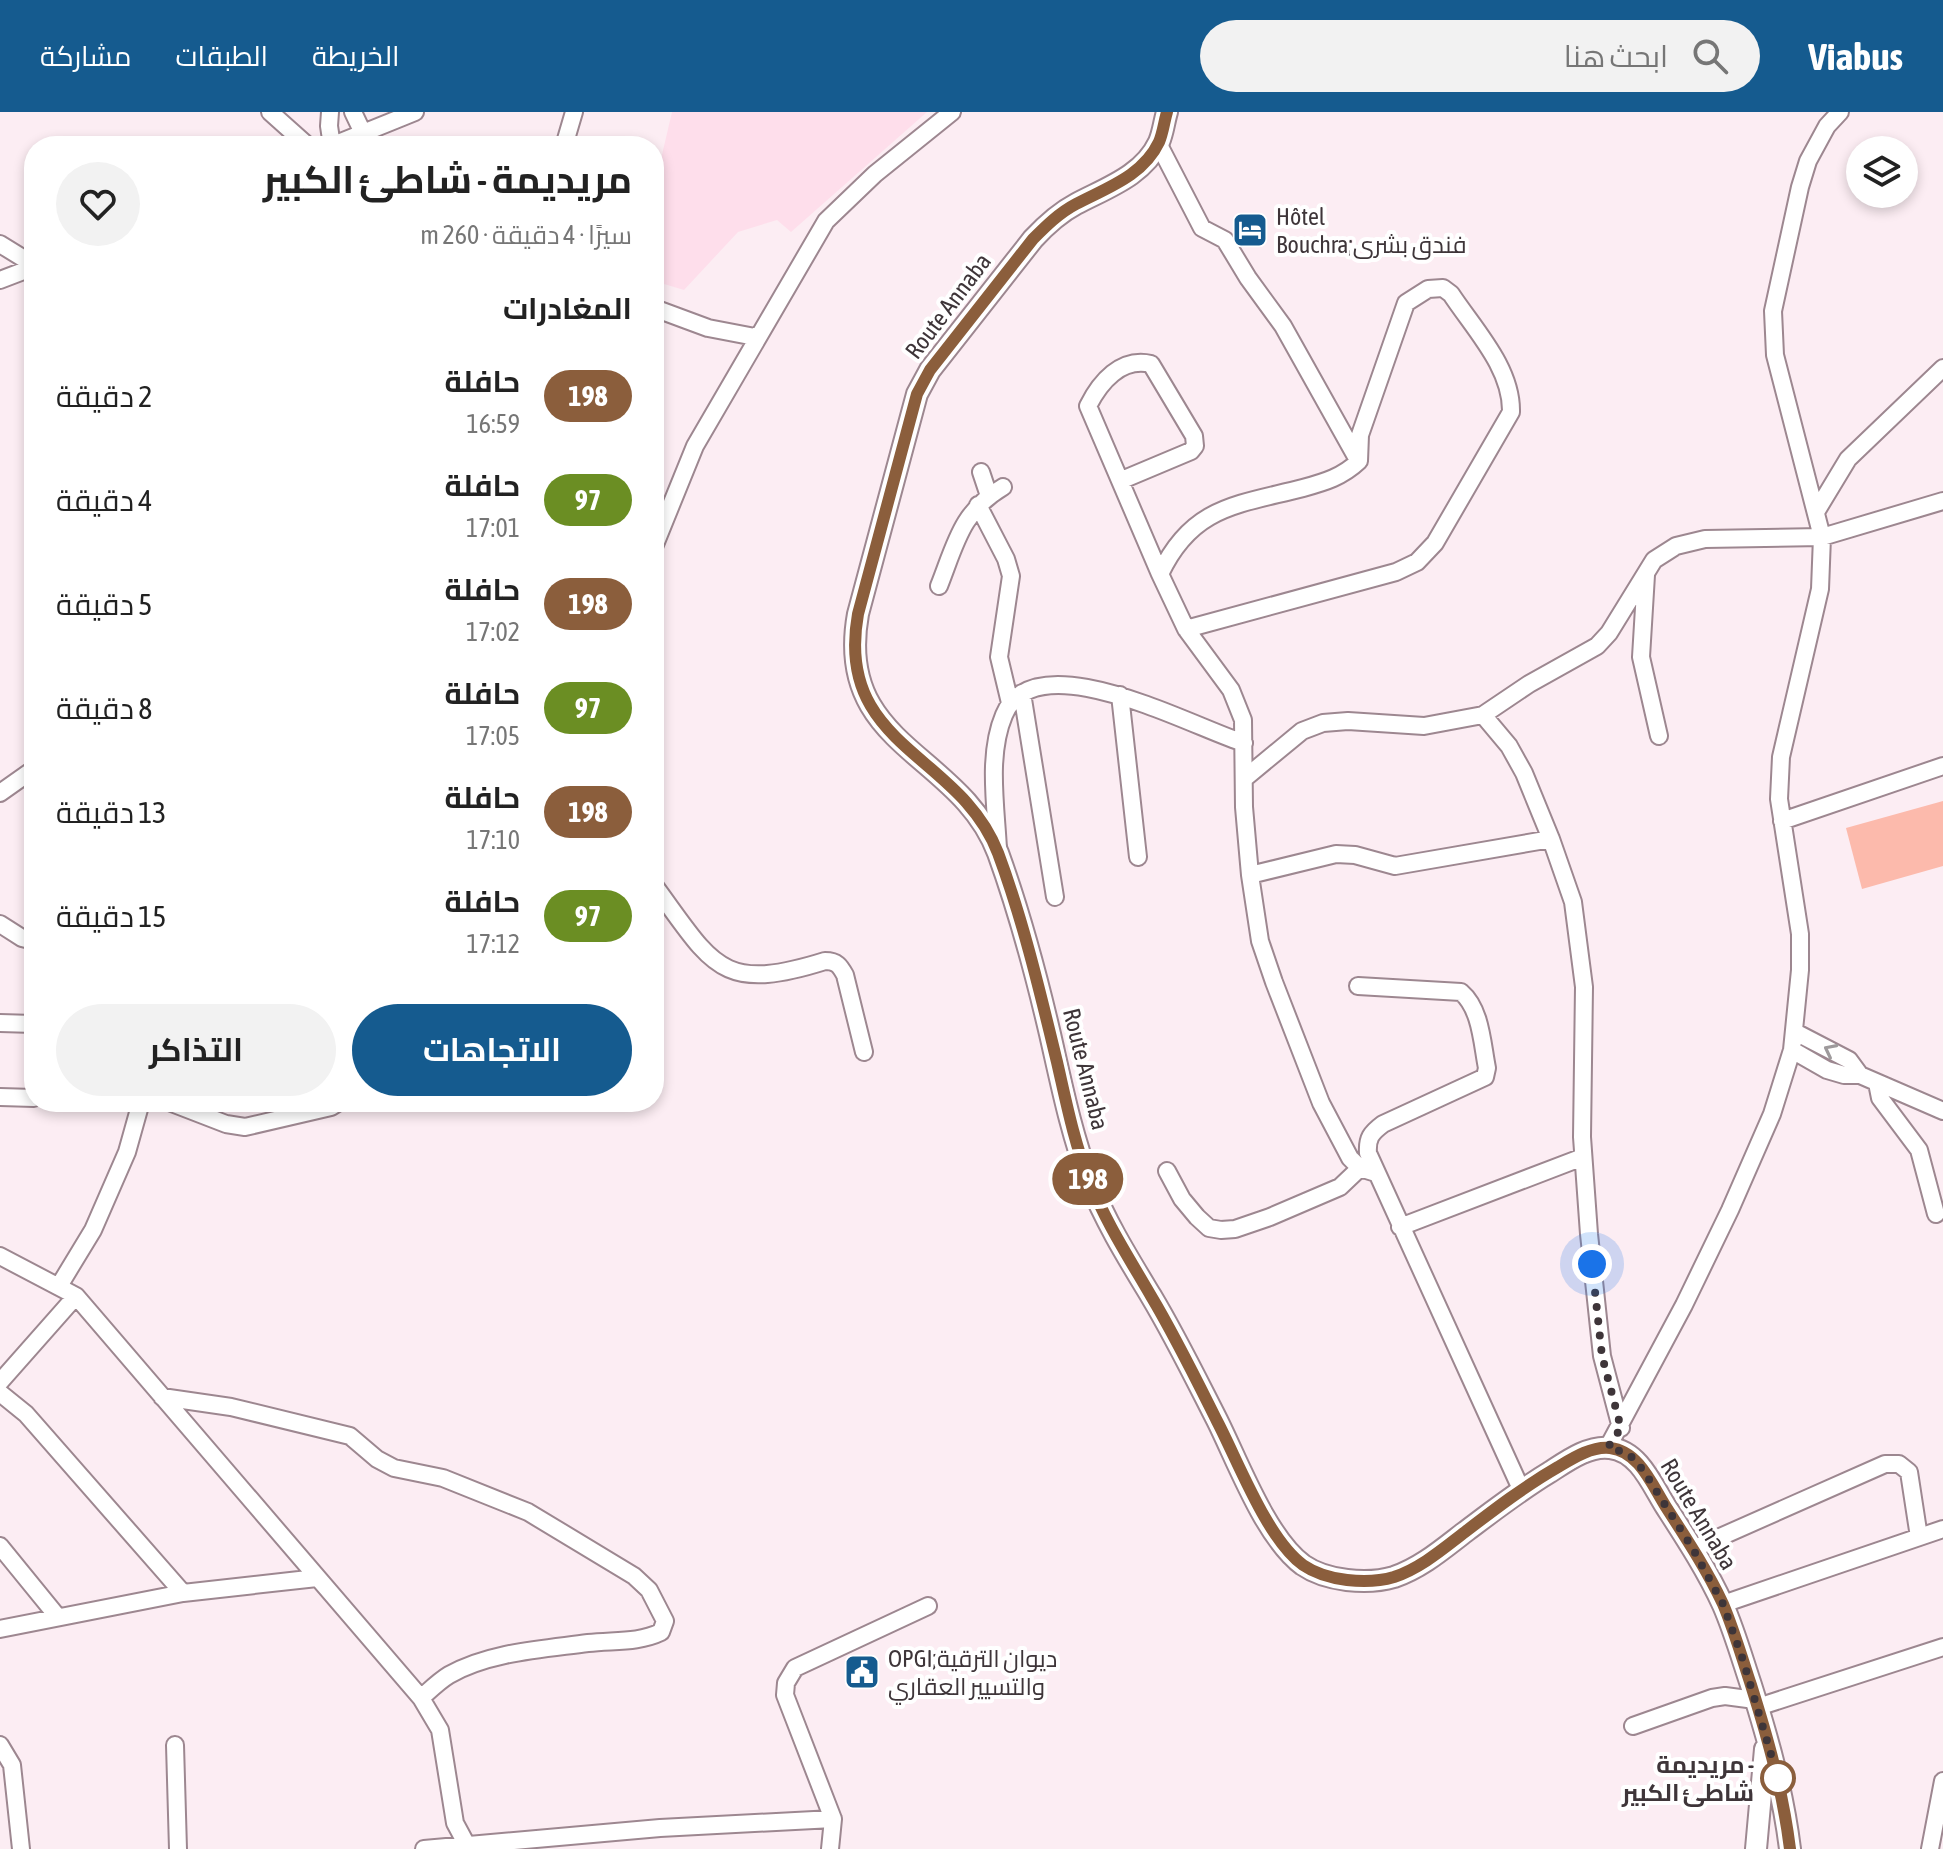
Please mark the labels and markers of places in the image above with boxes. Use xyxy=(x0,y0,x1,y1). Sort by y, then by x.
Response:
place label: Hôtel Bouchra;فندق بشرى xyxy=(1276,203,1467,260)
hotel icon: Hôtel Bouchra;فندق بشرى xyxy=(1231,211,1269,249)
place label: OPGI;ديوان الترقية والتسيير العقاري xyxy=(888,1645,1057,1705)
public building icon: OPGI;ديوان الترقية والتسيير العقاري xyxy=(843,1653,881,1691)
place label: مريديمة - شاطئ الكبير xyxy=(1621,1751,1754,1807)
marker: مريديمة - شاطئ الكبير xyxy=(1761,1761,1795,1795)

